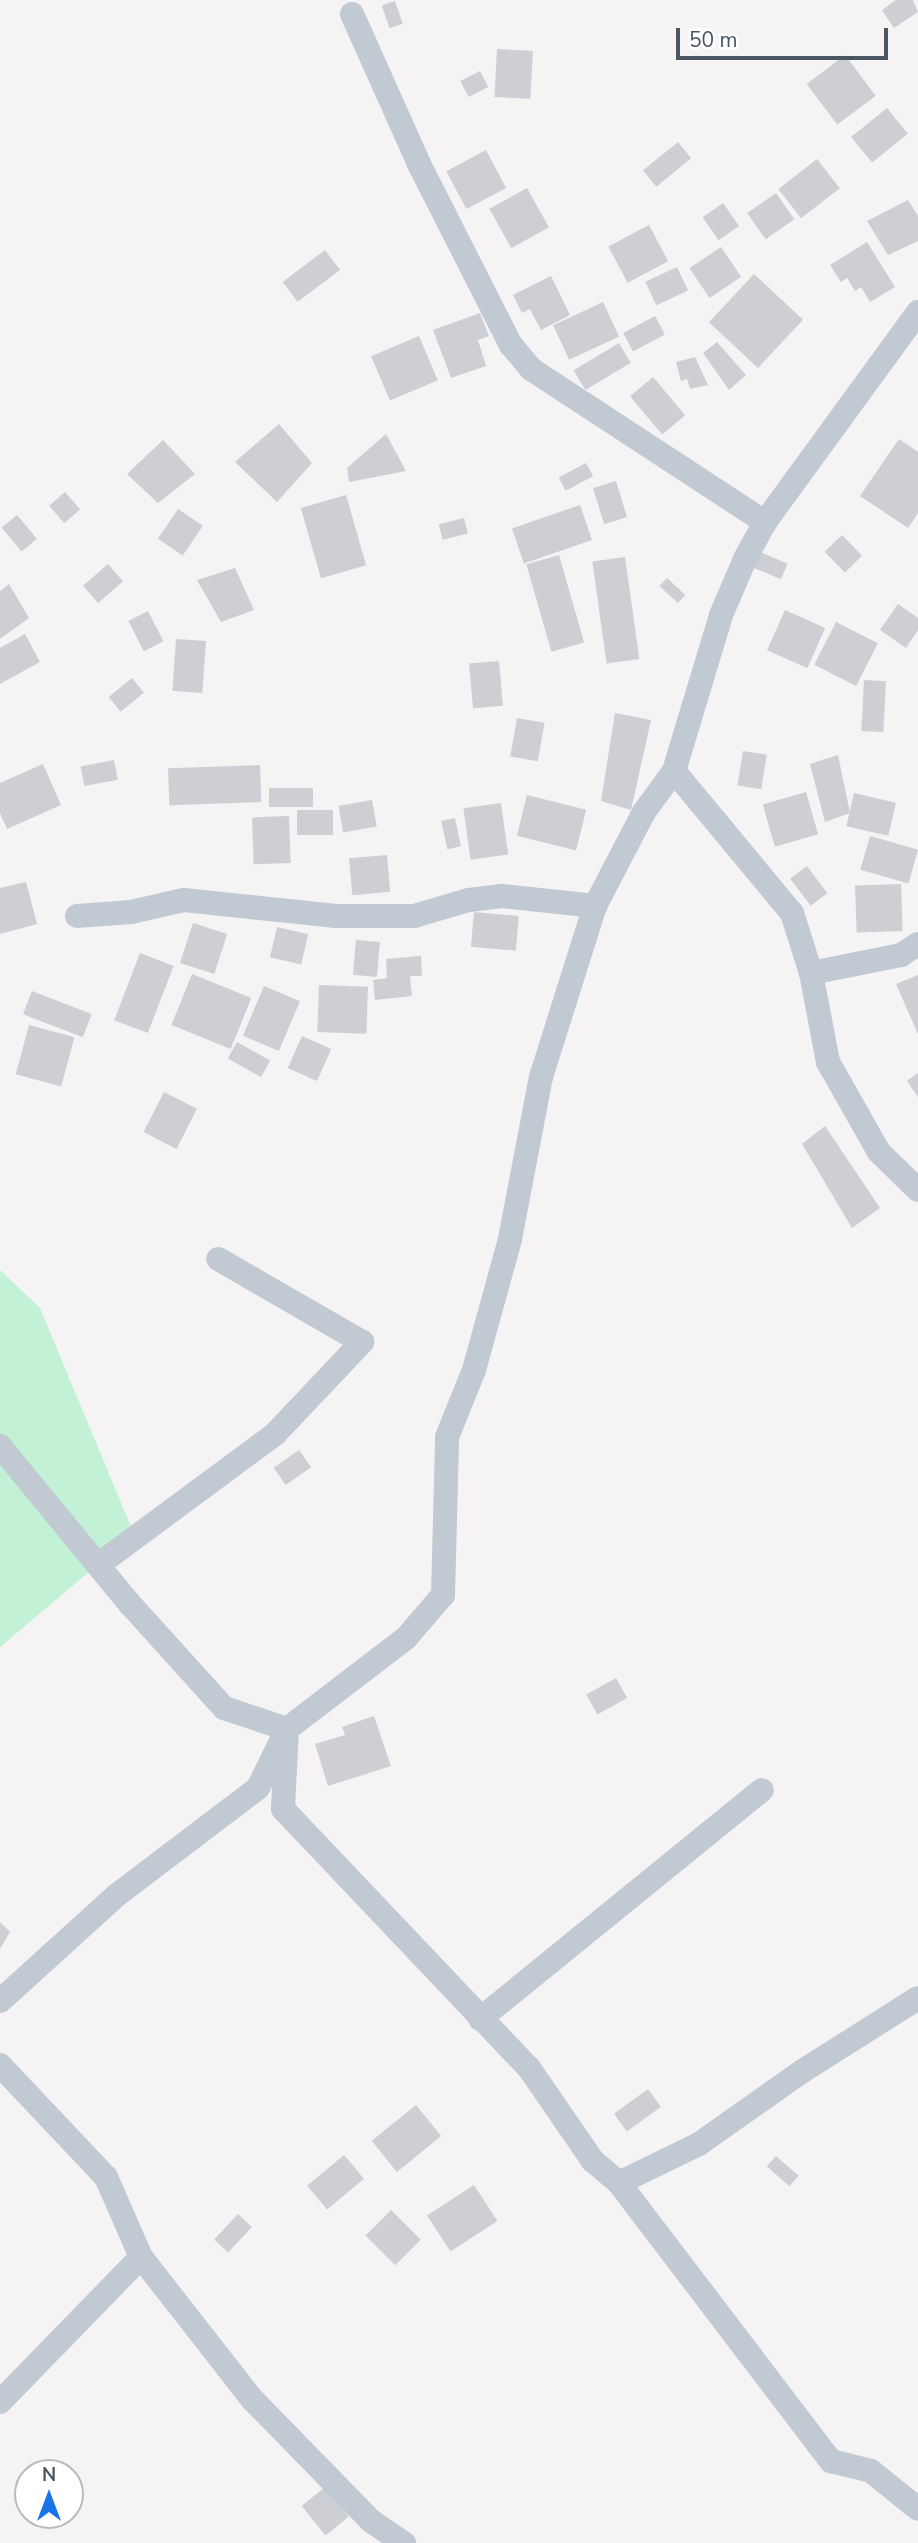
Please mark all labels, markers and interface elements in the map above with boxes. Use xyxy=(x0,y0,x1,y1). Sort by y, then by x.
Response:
scale bar xyxy=(680,14,892,58)
text: 50 m xyxy=(689,26,738,54)
north arrow xyxy=(14,2459,84,2529)
text: N xyxy=(42,2462,56,2488)

